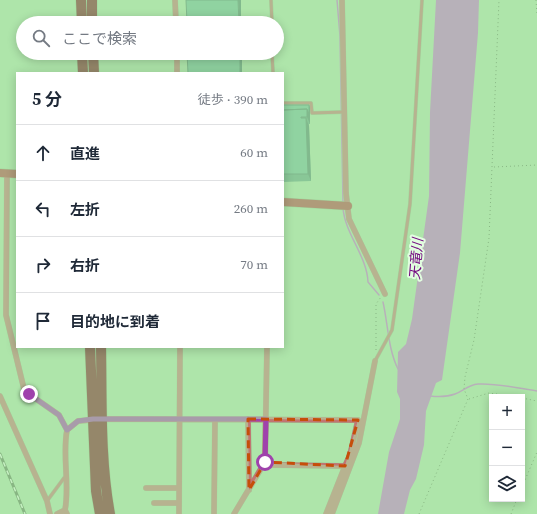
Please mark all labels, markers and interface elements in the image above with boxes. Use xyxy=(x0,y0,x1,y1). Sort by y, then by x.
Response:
search box xyxy=(16,16,284,60)
icon: search xyxy=(30,27,52,49)
text: ここで検索 xyxy=(62,28,137,49)
text: 5 分 xyxy=(32,87,62,111)
text: 徒歩 · 390 m xyxy=(198,91,268,108)
icon: ahead xyxy=(32,142,54,164)
text: 直進 xyxy=(70,143,100,164)
text: 60 m xyxy=(240,144,268,161)
icon: left xyxy=(32,198,54,220)
text: 左折 xyxy=(70,199,100,220)
text: 260 m xyxy=(234,200,268,217)
water label: 天竜川 xyxy=(404,235,428,281)
icon: right xyxy=(32,254,54,276)
text: 右折 xyxy=(70,255,100,276)
text: 70 m xyxy=(240,256,268,273)
icon: arrive xyxy=(32,310,54,332)
text: 目的地に到着 xyxy=(70,311,160,332)
route end xyxy=(20,385,38,403)
map controls xyxy=(489,394,525,502)
button: + xyxy=(489,394,525,430)
button: − xyxy=(489,430,525,466)
route start xyxy=(256,453,274,471)
button: layers xyxy=(489,466,525,502)

